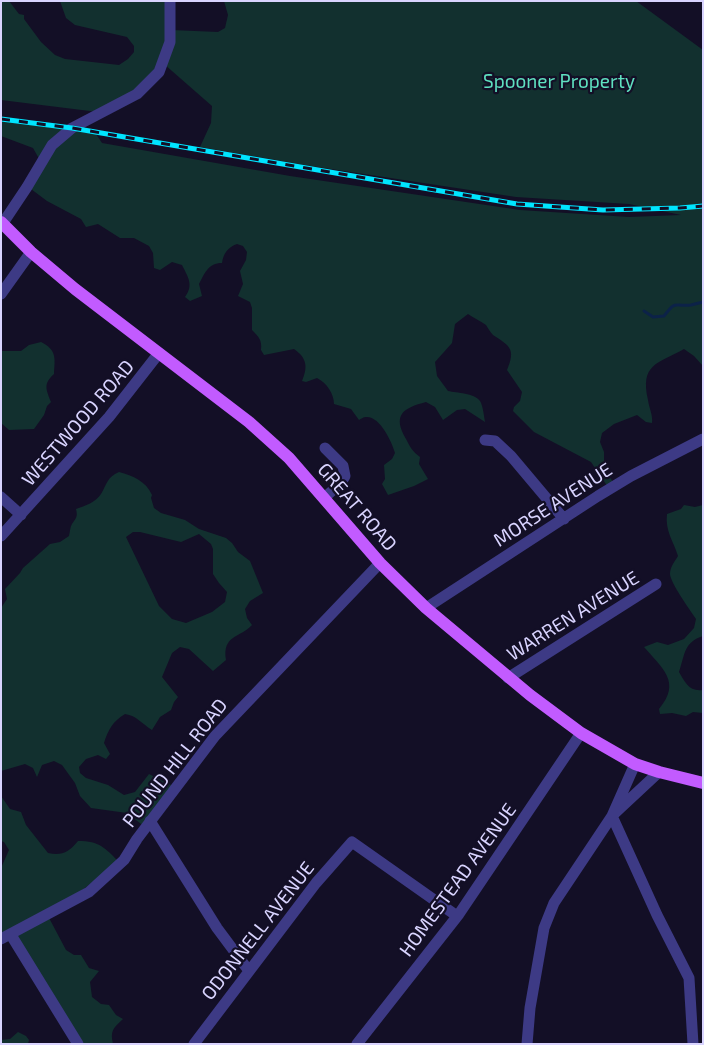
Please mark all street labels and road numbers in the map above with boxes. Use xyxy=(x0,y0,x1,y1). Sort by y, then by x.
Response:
street label: WESTWOOD ROAD xyxy=(17,355,139,491)
street label: GREAT ROAD xyxy=(313,458,401,556)
street label: MORSE AVENUE xyxy=(489,458,617,552)
street label: WARREN AVENUE xyxy=(503,566,643,666)
street label: POUND HILL ROAD xyxy=(118,694,232,832)
street label: HOMESTEAD AVENUE xyxy=(395,799,521,961)
street label: ODONNELL AVENUE xyxy=(197,857,319,1005)

